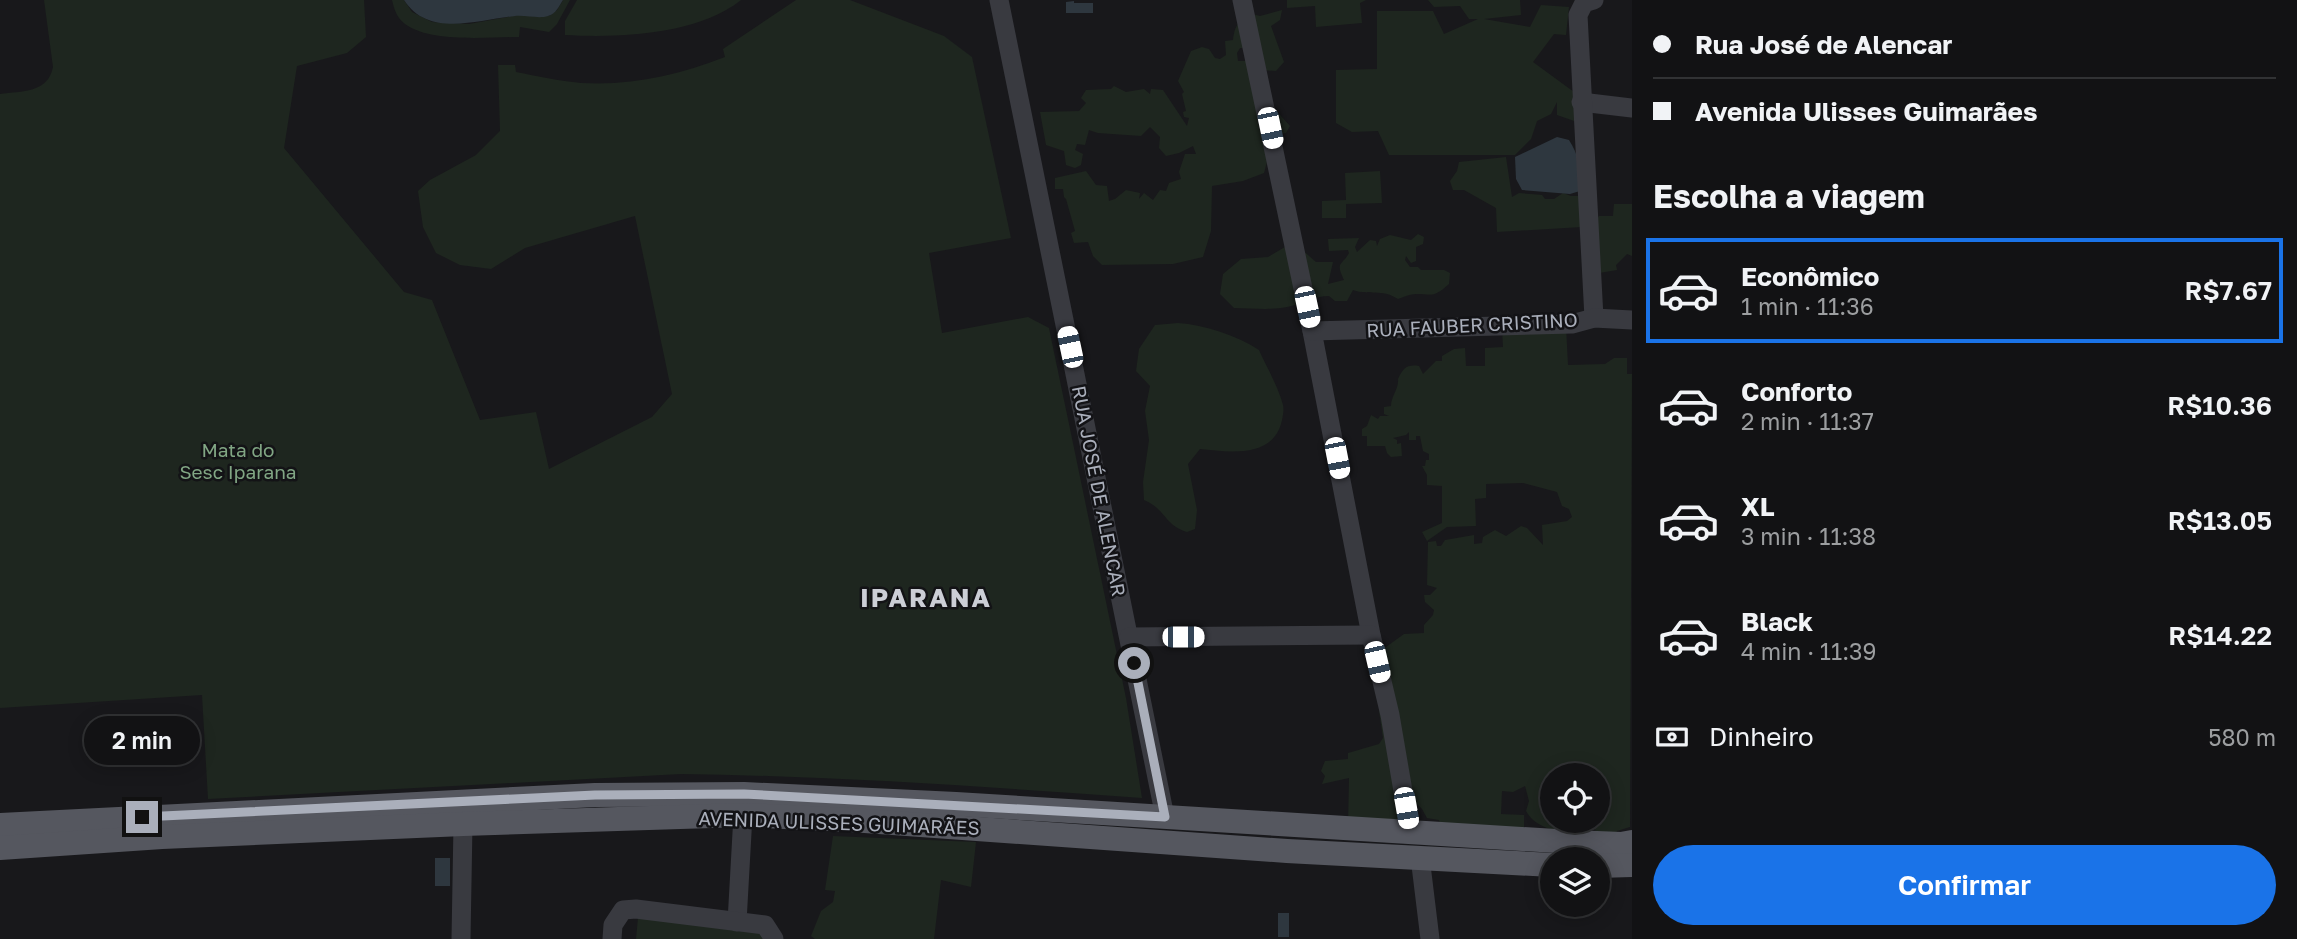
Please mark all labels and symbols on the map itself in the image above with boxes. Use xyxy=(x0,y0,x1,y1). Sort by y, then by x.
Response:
car xyxy=(1256,105,1285,151)
car xyxy=(1293,284,1322,330)
street label: RUA FAUBER CRISTINO xyxy=(1366,307,1578,342)
car xyxy=(1056,324,1085,370)
street label: RUA JOSÉ DE ALENCAR xyxy=(1068,384,1131,598)
car xyxy=(1323,435,1352,481)
park label: Mata do Sesc Iparana xyxy=(179,438,297,483)
district label: IPARANA xyxy=(860,582,992,613)
car xyxy=(1163,627,1205,648)
car xyxy=(1363,639,1392,685)
route start xyxy=(1118,647,1150,679)
callout: 2 min xyxy=(84,716,200,764)
car xyxy=(1393,785,1420,831)
route end xyxy=(126,801,158,833)
street label: AVENIDA ULISSES GUIMARÃES xyxy=(698,806,980,839)

